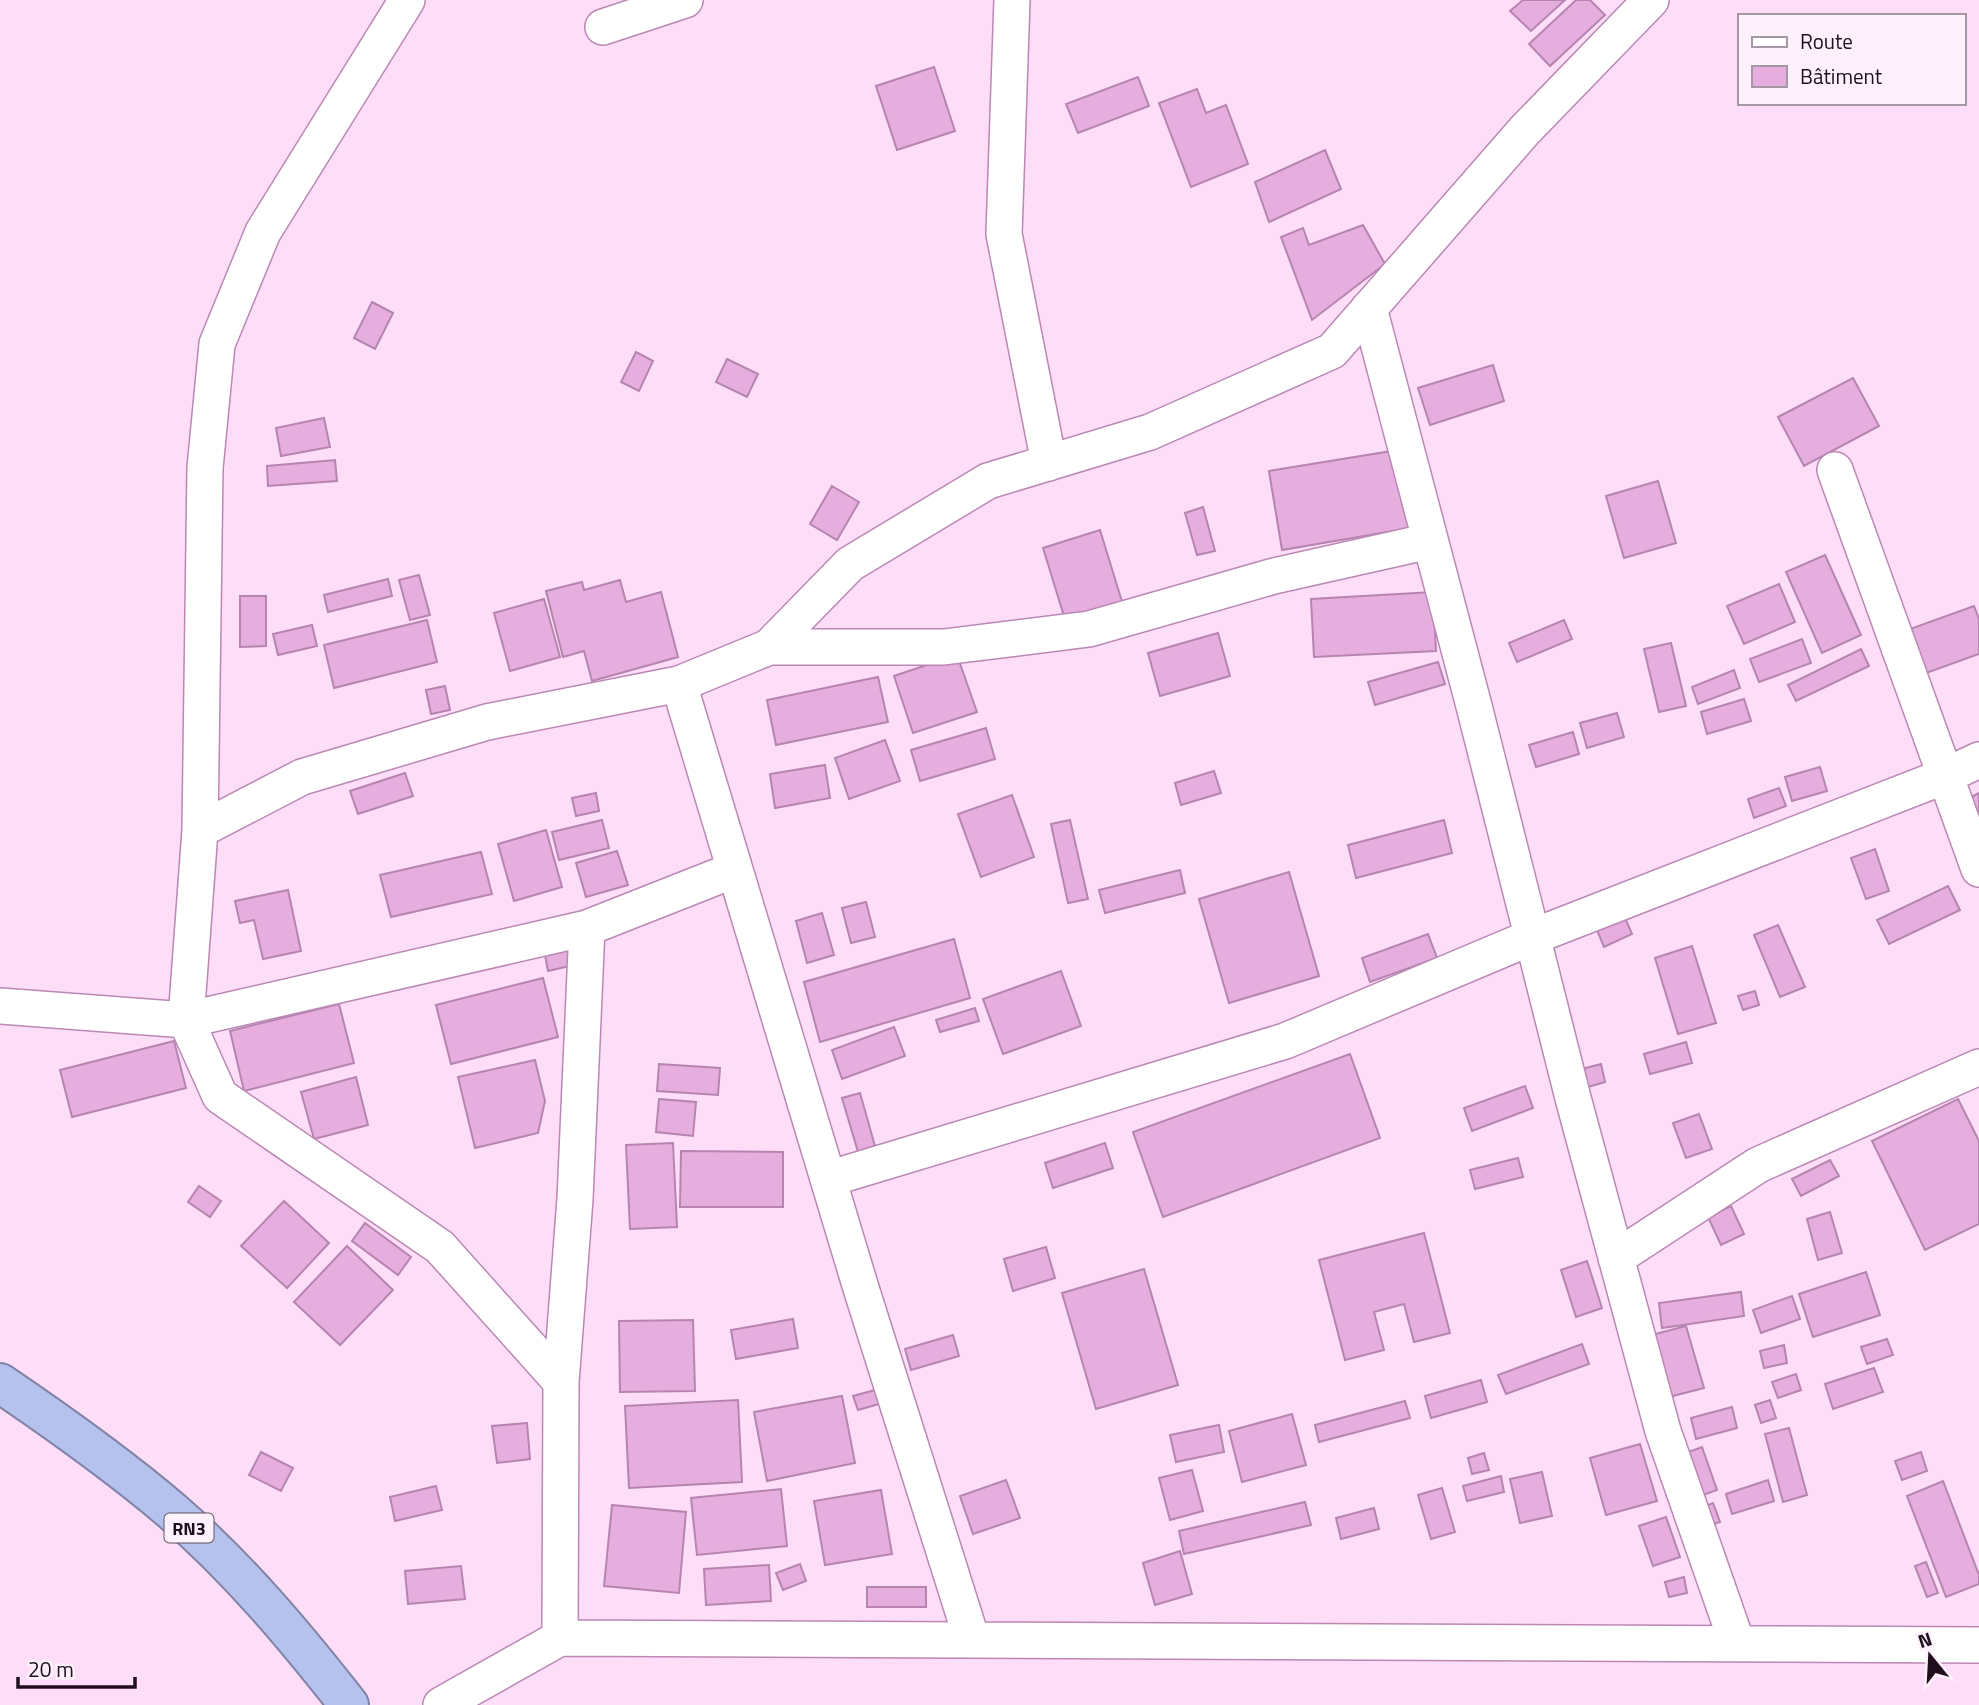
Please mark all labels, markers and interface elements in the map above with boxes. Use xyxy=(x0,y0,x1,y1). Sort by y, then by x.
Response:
legend xyxy=(1738,14,1965,105)
text: Route xyxy=(1800,25,1853,57)
text: Bâtiment xyxy=(1800,60,1883,92)
road number: RN3 xyxy=(164,1513,214,1542)
north arrow xyxy=(1895,1621,1965,1691)
text: N xyxy=(1914,1624,1935,1655)
scale bar xyxy=(18,1646,135,1690)
text: 20 m xyxy=(28,1653,74,1685)

